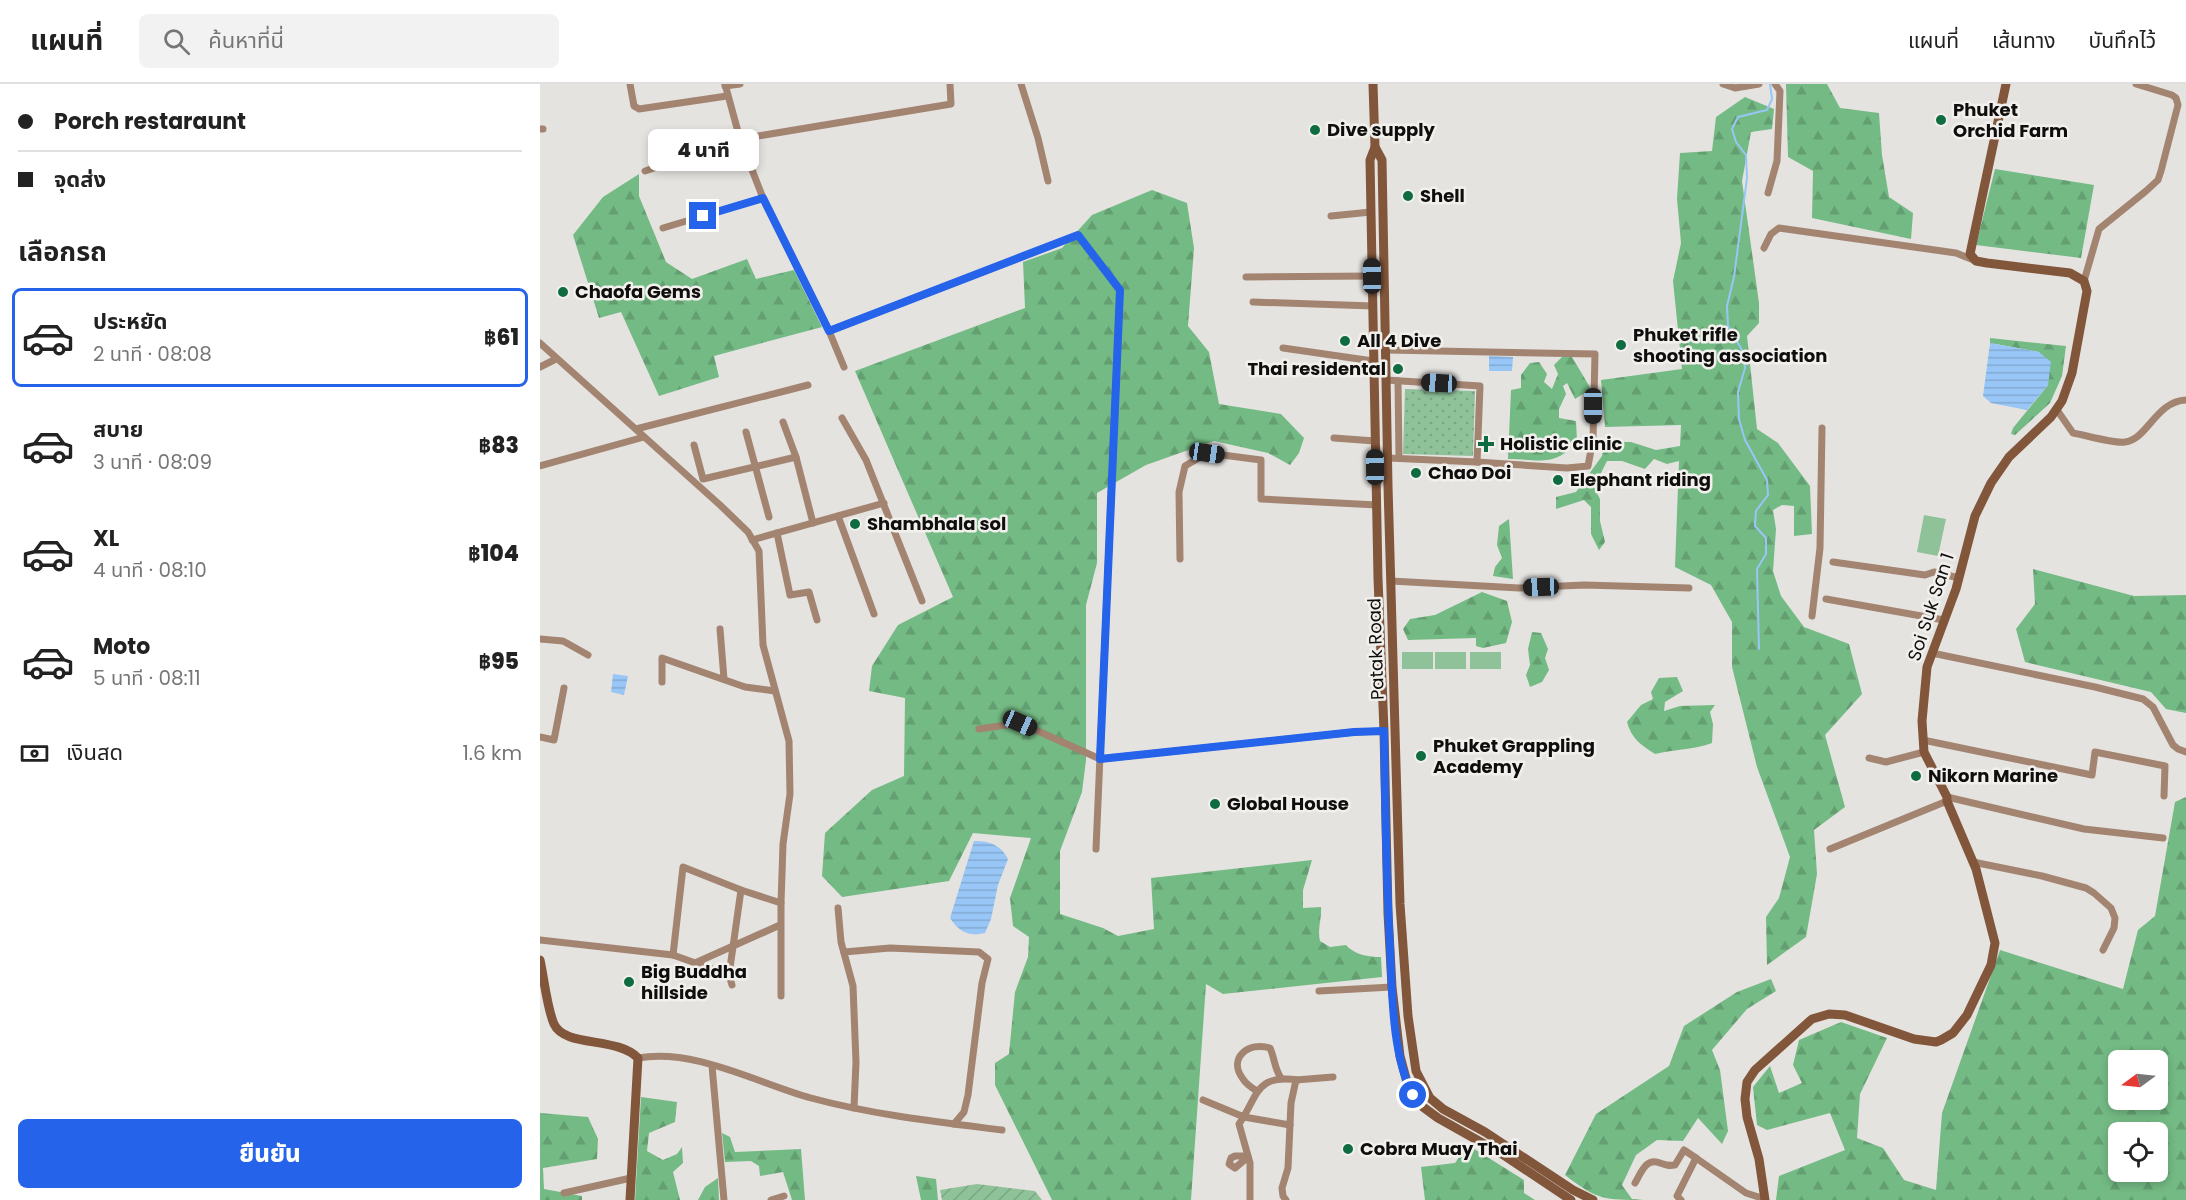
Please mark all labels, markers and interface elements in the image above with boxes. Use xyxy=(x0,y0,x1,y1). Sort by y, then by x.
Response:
search box xyxy=(139,14,559,68)
text: แผนที่ xyxy=(30,21,103,60)
icon: search xyxy=(160,25,193,58)
text: ค้นหาที่นี่ xyxy=(208,25,284,56)
text: แผนที่ xyxy=(1908,26,1959,55)
text: เส้นทาง xyxy=(1992,26,2056,55)
text: บันทึกไว้ xyxy=(2089,26,2156,55)
place label: Phuket Orchid Farm xyxy=(1953,97,2068,143)
text: Porch restaraunt xyxy=(54,106,246,137)
marker: Phuket Orchid Farm xyxy=(1934,113,1948,127)
place label: Dive supply xyxy=(1327,117,1435,142)
marker: Dive supply xyxy=(1308,123,1322,137)
callout: 4 นาที xyxy=(648,129,759,171)
text: 4 นาที xyxy=(677,136,730,164)
text: จุดส่ง xyxy=(54,164,106,195)
place label: Shell xyxy=(1420,183,1465,208)
marker: Shell xyxy=(1401,189,1415,203)
route end xyxy=(689,202,716,229)
text: เลือกรถ xyxy=(18,233,107,270)
car xyxy=(1363,258,1381,294)
place label: Chaofa Gems xyxy=(575,279,701,304)
marker: Chaofa Gems xyxy=(556,285,570,299)
text: ประหยัด xyxy=(93,306,168,337)
icon: car xyxy=(21,311,75,365)
text: ฿61 xyxy=(484,322,519,353)
place label: Phuket rifle shooting association xyxy=(1633,322,1827,368)
place label: All 4 Dive xyxy=(1357,328,1441,353)
marker: All 4 Dive xyxy=(1338,334,1352,348)
marker: Phuket rifle shooting association xyxy=(1614,338,1628,352)
text: 2 นาที · 08:08 xyxy=(93,340,212,368)
place label: Thai residental xyxy=(1247,356,1386,381)
marker: Thai residental xyxy=(1391,362,1405,376)
car xyxy=(1421,373,1457,393)
car xyxy=(1584,388,1602,424)
text: สบาย xyxy=(93,414,143,445)
icon: car xyxy=(21,419,75,473)
text: ฿83 xyxy=(478,430,519,461)
place label: Holistic clinic xyxy=(1500,431,1623,456)
marker: Holistic clinic xyxy=(1477,435,1495,453)
car xyxy=(1188,442,1226,464)
text: 3 นาที · 08:09 xyxy=(93,448,212,476)
car xyxy=(1366,449,1384,485)
place label: Chao Doi xyxy=(1428,460,1511,485)
marker: Chao Doi xyxy=(1409,466,1423,480)
place label: Elephant riding xyxy=(1570,467,1711,492)
marker: Elephant riding xyxy=(1551,473,1565,487)
place label: Shambhala sol xyxy=(867,511,1006,536)
marker: Shambhala sol xyxy=(848,517,862,531)
text: XL xyxy=(93,523,119,554)
icon: car xyxy=(21,527,75,581)
text: ฿104 xyxy=(468,538,519,569)
street label: Soi Suk San 1 xyxy=(1901,550,1960,664)
text: 4 นาที · 08:10 xyxy=(93,556,207,584)
car xyxy=(1523,577,1559,597)
street label: Patak Road xyxy=(1361,598,1390,701)
text: Moto xyxy=(93,631,150,662)
icon: car xyxy=(21,635,75,689)
text: ฿95 xyxy=(478,646,519,677)
text: 5 นาที · 08:11 xyxy=(93,664,201,692)
car xyxy=(1000,707,1040,739)
place label: Phuket Grappling Academy xyxy=(1433,733,1595,779)
icon: cash xyxy=(18,737,51,770)
text: เงินสด xyxy=(66,737,123,768)
text: 1.6 km xyxy=(462,739,522,767)
marker: Phuket Grappling Academy xyxy=(1414,749,1428,763)
place label: Nikorn Marine xyxy=(1928,763,2058,788)
marker: Nikorn Marine xyxy=(1909,769,1923,783)
place label: Global House xyxy=(1227,791,1349,816)
marker: Global House xyxy=(1208,797,1222,811)
place label: Big Buddha hillside xyxy=(641,959,747,1005)
marker: Big Buddha hillside xyxy=(622,975,636,989)
north arrow xyxy=(2108,1050,2168,1110)
map controls xyxy=(2108,1050,2168,1182)
route start xyxy=(1399,1081,1426,1108)
button: ยืนยัน xyxy=(18,1119,522,1188)
button: locate xyxy=(2108,1122,2168,1182)
place label: Cobra Muay Thai xyxy=(1360,1136,1518,1161)
marker: Cobra Muay Thai xyxy=(1341,1142,1355,1156)

